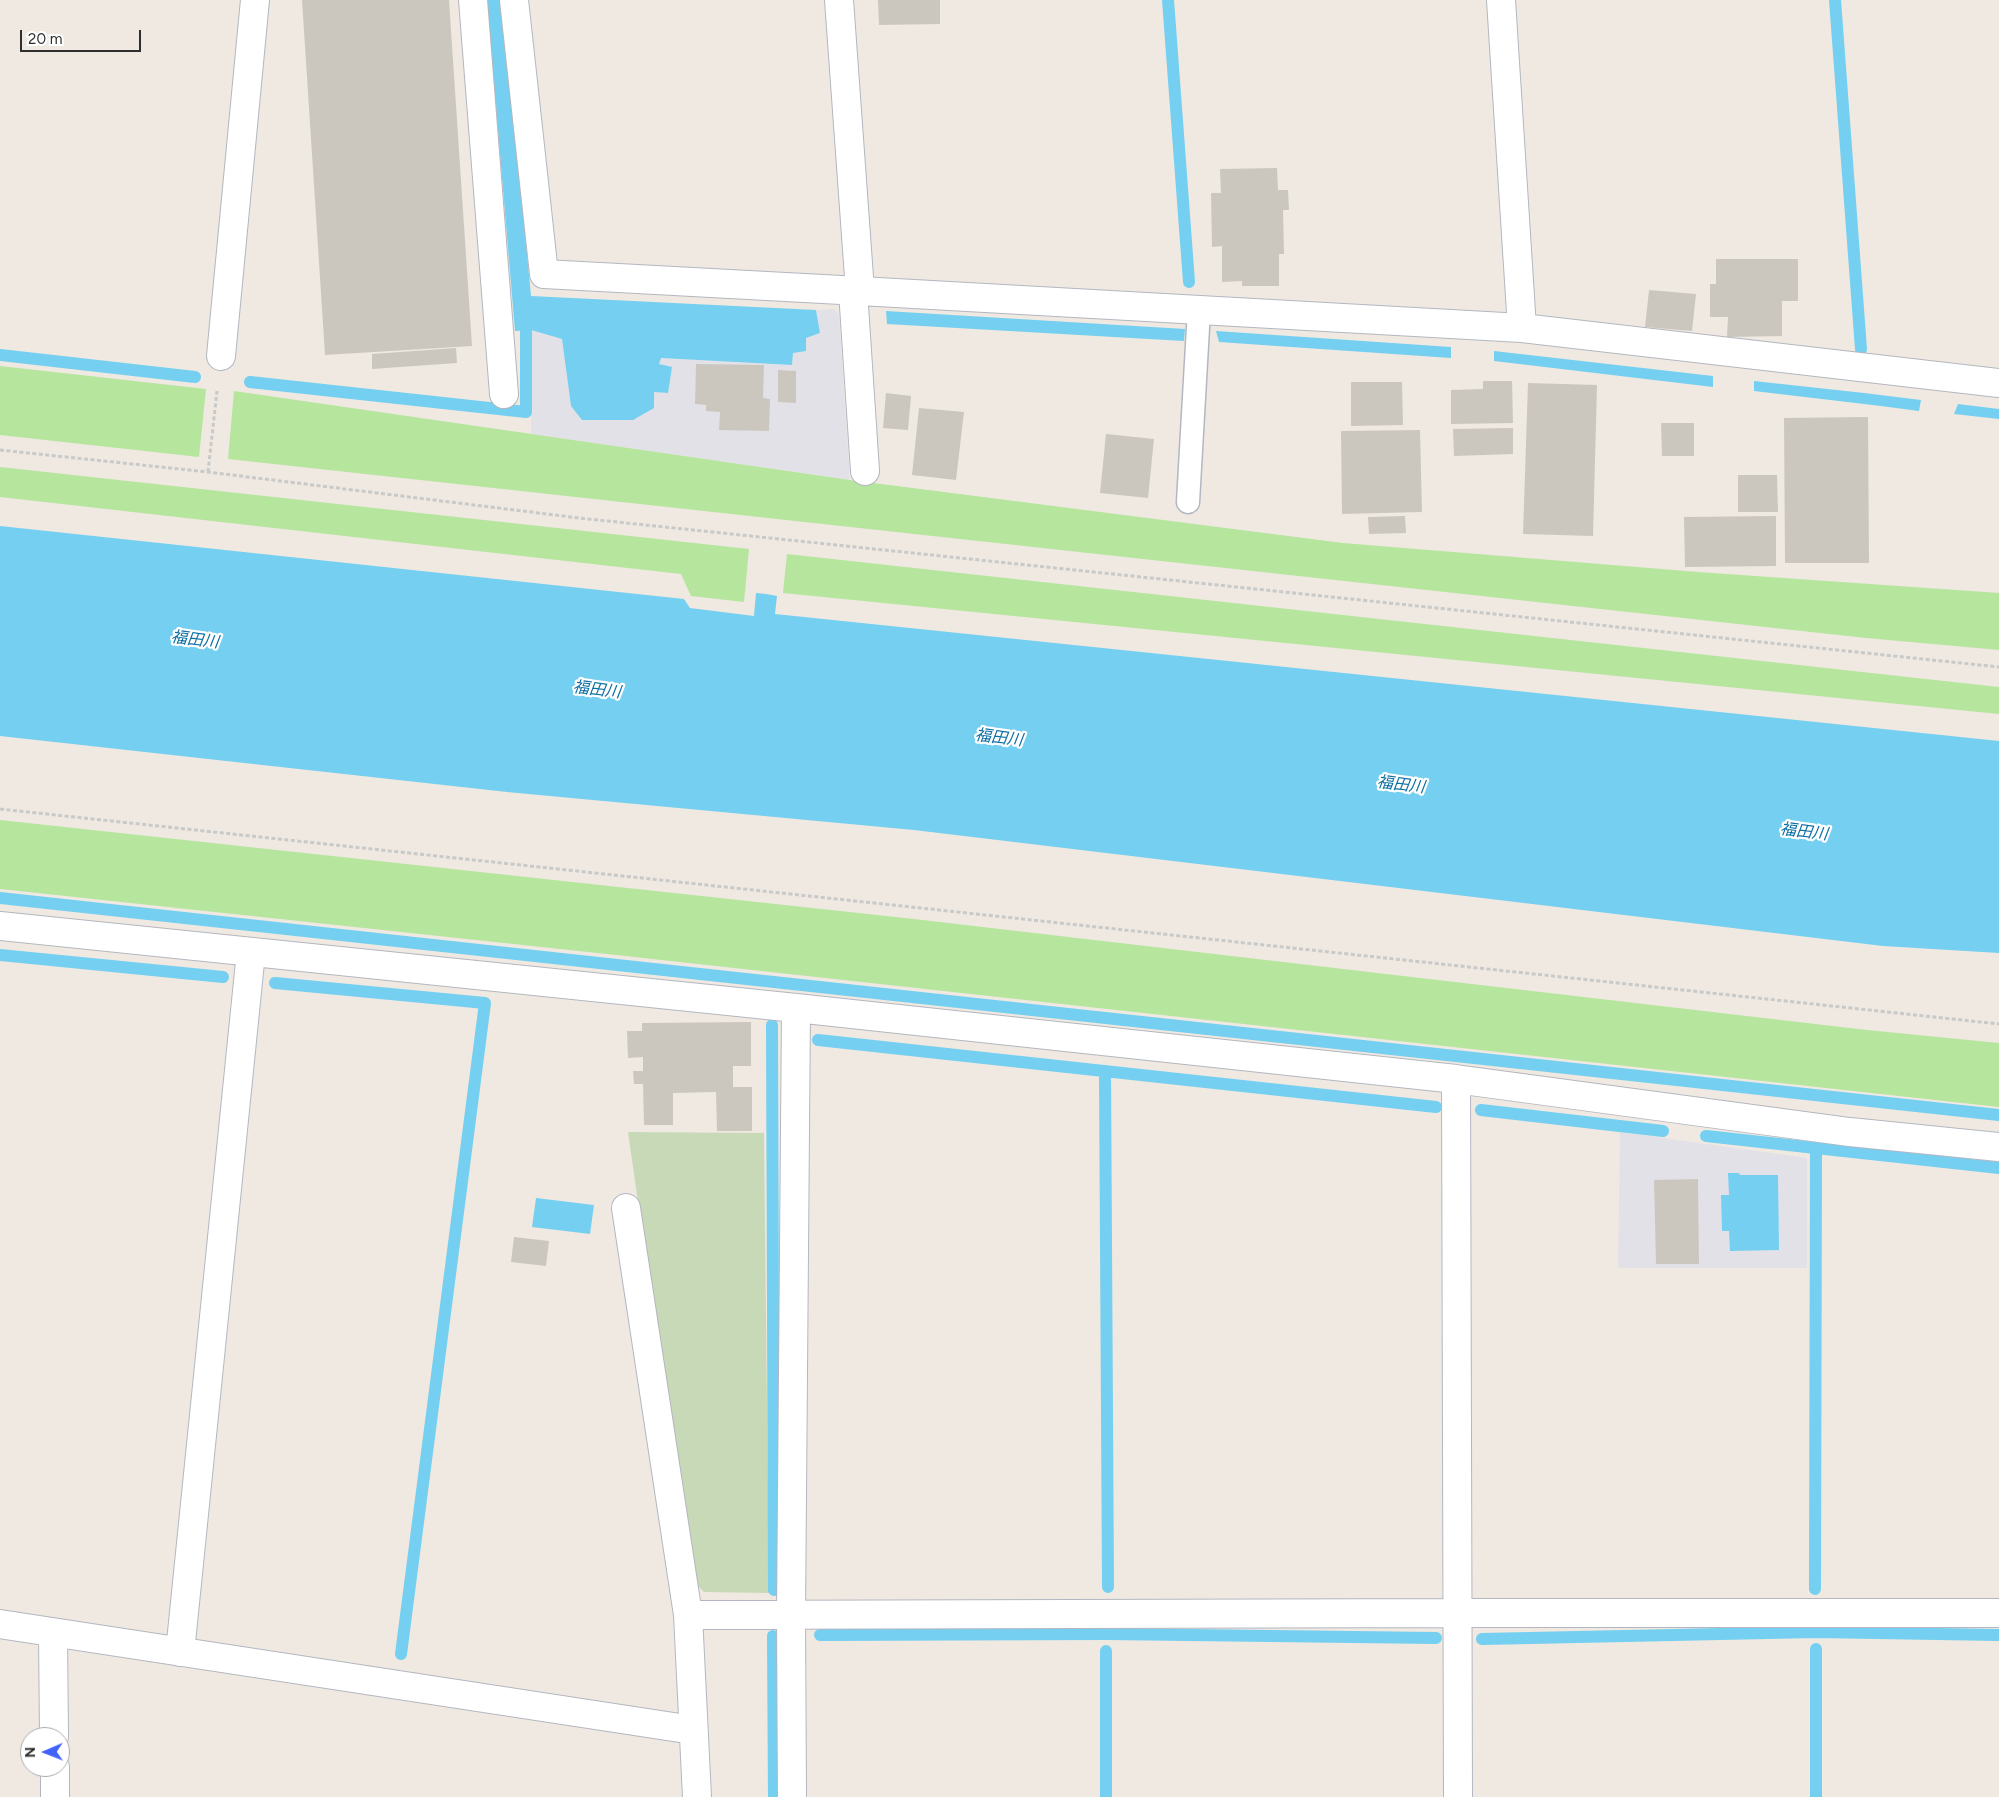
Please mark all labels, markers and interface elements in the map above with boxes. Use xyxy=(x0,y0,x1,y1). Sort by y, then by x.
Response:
scale bar xyxy=(22,20,144,52)
text: 20 m xyxy=(28,30,62,48)
water label: 福田川 xyxy=(170,628,220,652)
water label: 福田川 xyxy=(572,678,622,702)
water label: 福田川 xyxy=(974,726,1024,750)
water label: 福田川 xyxy=(1376,773,1426,797)
water label: 福田川 xyxy=(1779,820,1829,844)
north arrow xyxy=(20,1727,70,1777)
text: N xyxy=(22,1747,39,1758)

